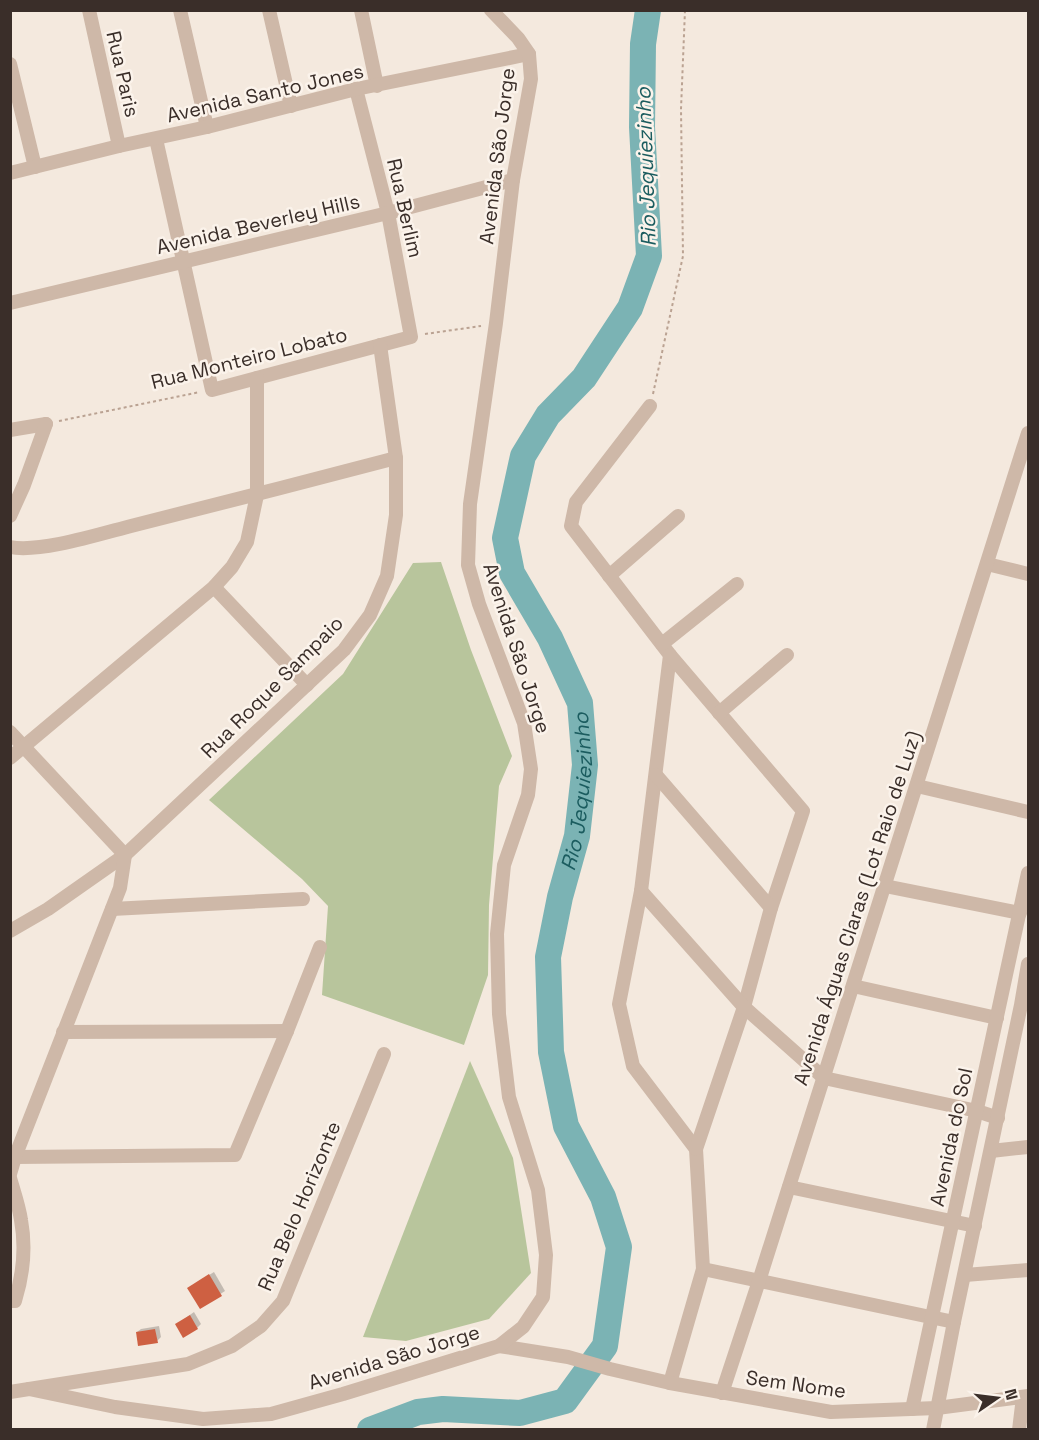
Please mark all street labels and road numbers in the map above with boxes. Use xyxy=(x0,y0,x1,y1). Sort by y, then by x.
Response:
street label: Rua Paris xyxy=(100,28,146,120)
street label: Avenida Santo Jones xyxy=(164,58,366,128)
street label: Avenida São Jorge xyxy=(473,66,521,246)
street label: Rua Berlim xyxy=(381,156,429,260)
street label: Avenida Beverley Hills xyxy=(154,188,362,260)
street label: Rua Monteiro Lobato xyxy=(148,321,350,395)
street label: Avenida São Jorge xyxy=(477,559,557,737)
street label: Rua Roque Sampaio xyxy=(195,610,349,764)
street label: Avenida Águas Claras (Lot Raio de Luz) xyxy=(787,727,927,1089)
street label: Avenida do Sol xyxy=(924,1065,978,1209)
street label: Rua Belo Horizonte xyxy=(251,1117,347,1295)
street label: Avenida São Jorge xyxy=(305,1319,483,1395)
street label: Sem Nome xyxy=(744,1364,848,1404)

